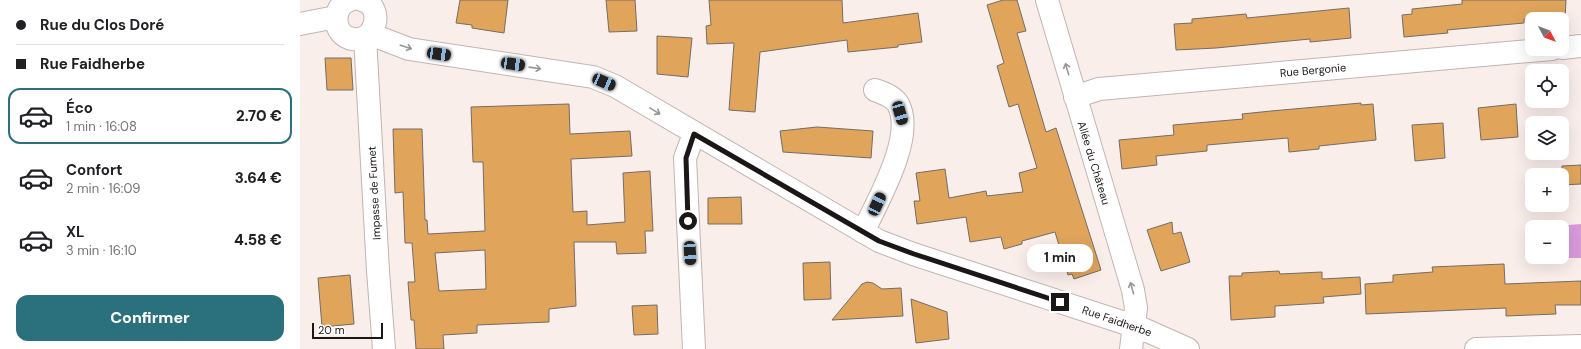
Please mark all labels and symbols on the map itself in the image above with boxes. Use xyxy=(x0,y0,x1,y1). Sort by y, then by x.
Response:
north arrow xyxy=(1525,12,1569,56)
one-way arrow xyxy=(400,44,412,52)
car xyxy=(426,46,452,62)
car xyxy=(500,56,526,72)
street label: Rue Bergonie xyxy=(1279,60,1347,80)
one-way arrow xyxy=(1062,63,1070,76)
one-way arrow xyxy=(528,64,541,72)
car xyxy=(591,72,617,92)
car xyxy=(891,100,909,126)
one-way arrow xyxy=(649,107,661,115)
street label: Allée du Château xyxy=(1075,120,1113,206)
street label: Impasse de Fumet xyxy=(365,146,383,240)
car xyxy=(866,191,888,217)
route start xyxy=(679,212,697,230)
car xyxy=(683,241,697,265)
callout: 1 min xyxy=(1027,244,1093,272)
one-way arrow xyxy=(1127,281,1135,294)
route end xyxy=(1051,293,1069,311)
street label: Rue Faidherbe xyxy=(1080,303,1154,339)
scale bar xyxy=(312,321,383,340)

